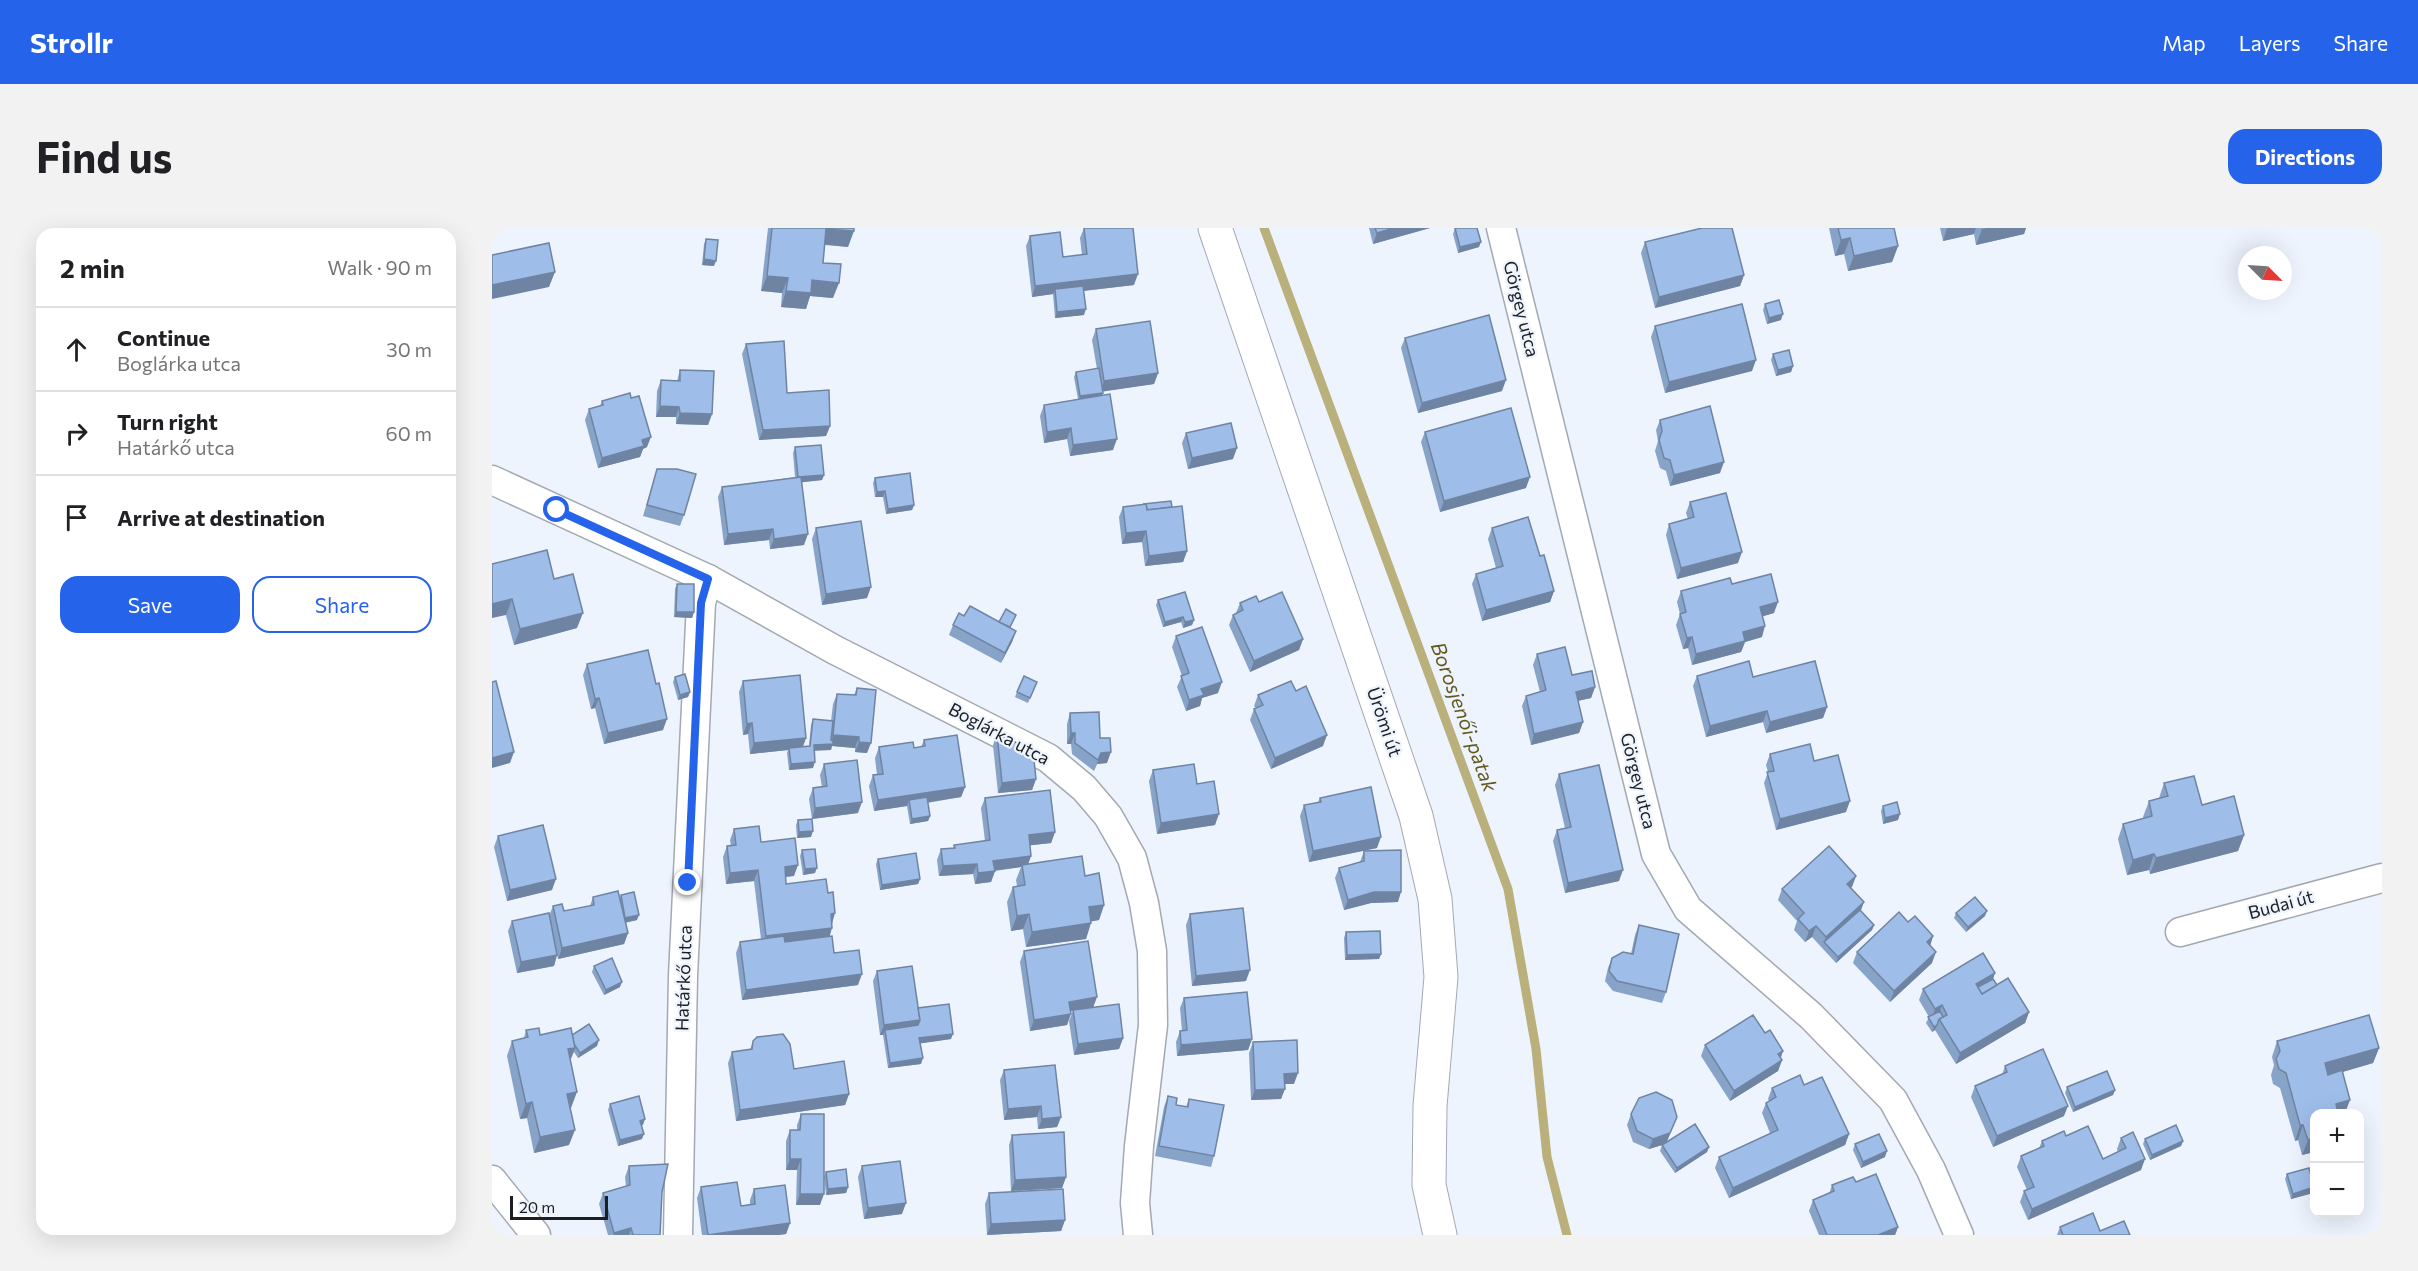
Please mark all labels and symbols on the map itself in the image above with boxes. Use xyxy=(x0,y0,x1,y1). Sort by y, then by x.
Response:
north arrow xyxy=(2238,246,2292,300)
street label: Görgey utca xyxy=(1499,258,1545,359)
route start xyxy=(543,496,569,522)
water label: Borosjenői-patak xyxy=(1427,638,1504,796)
street label: Ürömi út xyxy=(1363,684,1407,759)
street label: Boglárka utca xyxy=(945,697,1054,769)
street label: Görgey utca xyxy=(1616,730,1662,831)
route end xyxy=(674,869,700,895)
street label: Budai út xyxy=(2246,885,2316,923)
street label: Határkő utca xyxy=(670,925,696,1031)
scale bar xyxy=(510,1193,608,1220)

